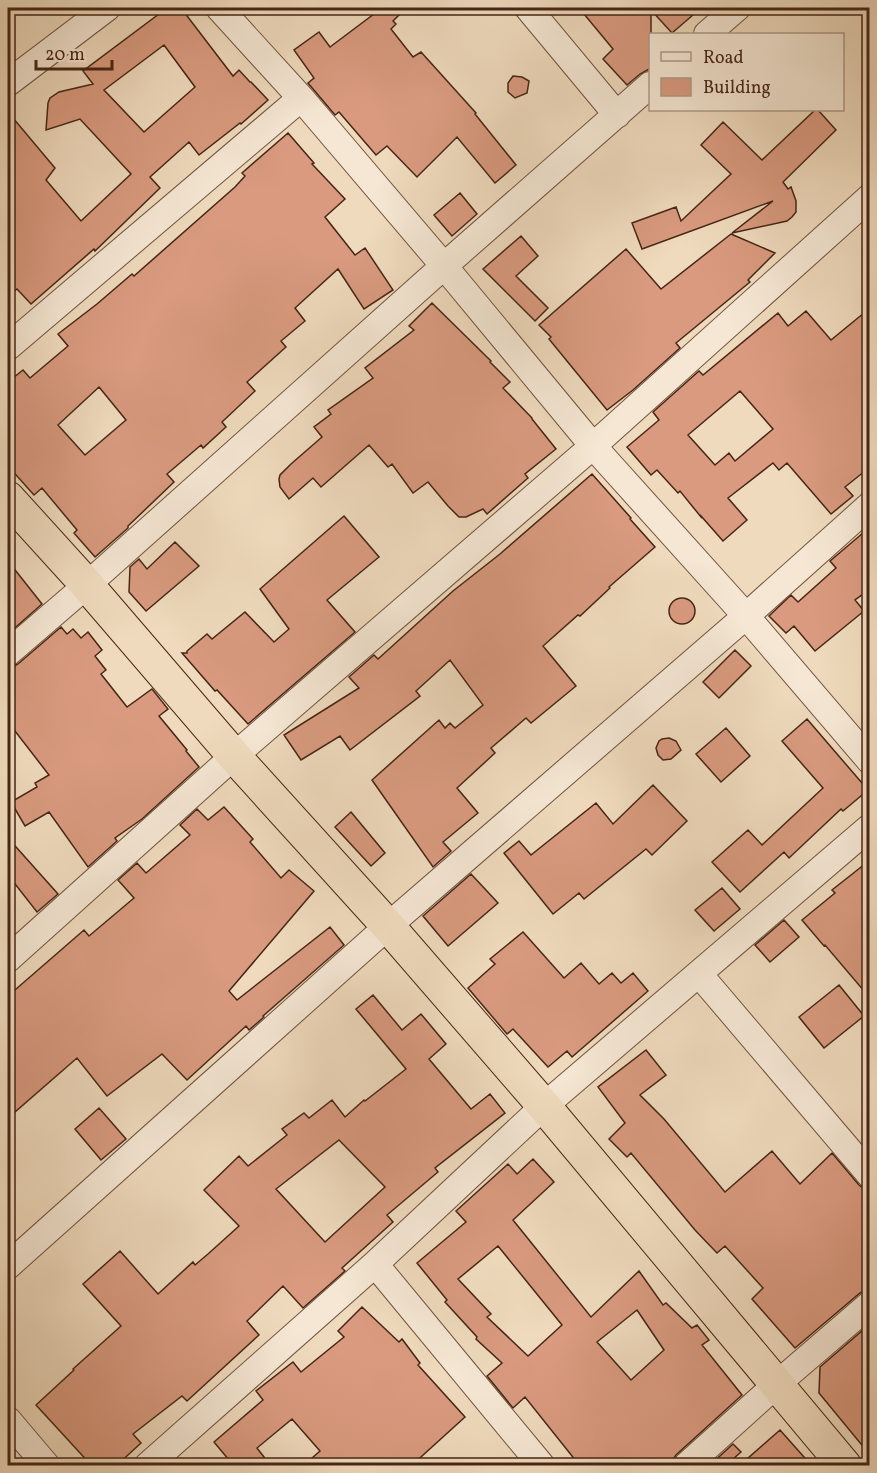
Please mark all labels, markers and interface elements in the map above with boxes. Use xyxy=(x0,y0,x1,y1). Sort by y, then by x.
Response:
scale bar xyxy=(36,33,112,71)
legend xyxy=(649,33,844,111)
text: 20 m xyxy=(45,43,85,68)
text: Road xyxy=(703,46,744,71)
text: Building xyxy=(703,76,771,101)

